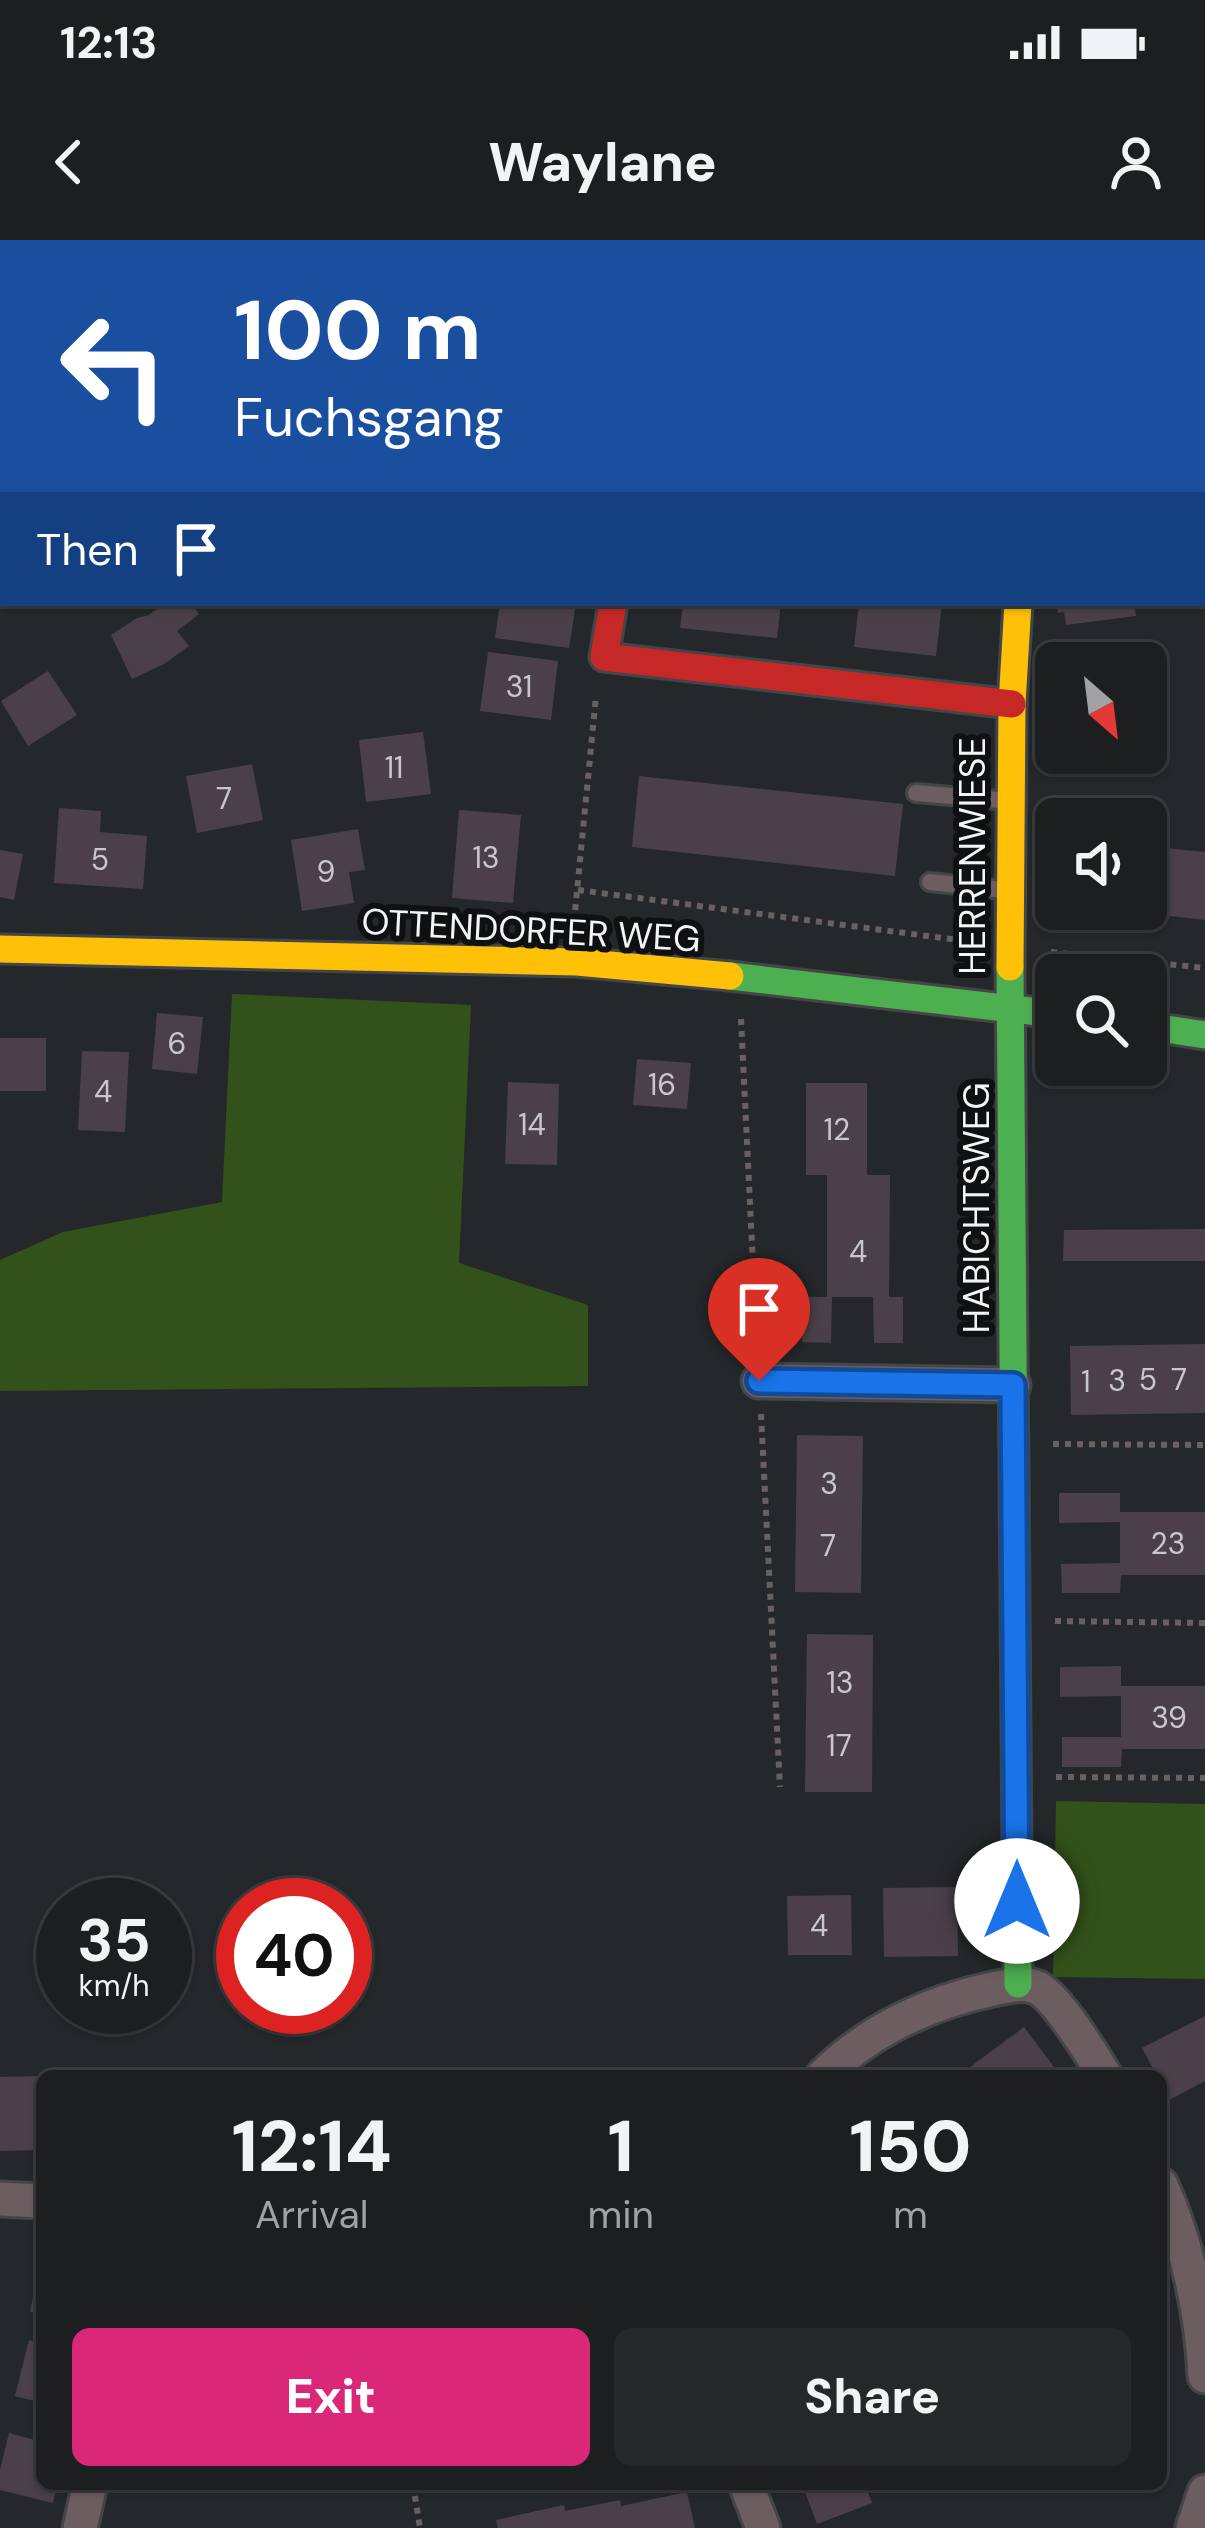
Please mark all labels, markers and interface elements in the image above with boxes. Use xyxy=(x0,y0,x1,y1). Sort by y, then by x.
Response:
text: 12:13 xyxy=(60,13,157,72)
text: Waylane xyxy=(488,127,717,198)
icon: back xyxy=(36,129,102,195)
icon: person xyxy=(1103,129,1169,195)
text: 100 m xyxy=(234,276,482,385)
icon: left xyxy=(36,288,192,444)
text: Fuchsgang xyxy=(234,382,504,453)
icon: arrive xyxy=(163,516,229,582)
text: Then xyxy=(36,520,139,579)
north arrow xyxy=(1035,642,1167,774)
map controls xyxy=(1035,642,1167,1086)
house number: 31 xyxy=(506,667,532,706)
street label: HERRENWIESE xyxy=(949,737,996,975)
house number: 11 xyxy=(385,748,403,787)
house number: 7 xyxy=(216,779,232,818)
button: sound xyxy=(1035,798,1167,930)
house number: 13 xyxy=(472,838,500,877)
house number: 5 xyxy=(91,840,109,879)
house number: 9 xyxy=(317,852,335,891)
street label: OTTENDORFER WEG xyxy=(360,898,702,962)
button: search xyxy=(1035,954,1167,1086)
house number: 6 xyxy=(168,1024,186,1063)
house number: 16 xyxy=(648,1065,676,1104)
house number: 4 xyxy=(94,1072,112,1111)
street label: HABICHTSWEG xyxy=(953,1082,1000,1334)
house number: 14 xyxy=(518,1105,546,1144)
house number: 12 xyxy=(824,1110,850,1149)
house number: 4 xyxy=(849,1232,867,1271)
pin xyxy=(708,1258,810,1381)
icon: arrive xyxy=(726,1276,792,1342)
house number: 5 xyxy=(1139,1360,1157,1399)
house number: 7 xyxy=(1171,1360,1187,1399)
house number: 3 xyxy=(1108,1361,1126,1400)
house number: 1 xyxy=(1081,1362,1091,1401)
house number: 3 xyxy=(820,1464,838,1503)
house number: 23 xyxy=(1150,1524,1186,1563)
house number: 7 xyxy=(820,1526,836,1565)
house number: 13 xyxy=(826,1663,854,1702)
house number: 39 xyxy=(1151,1698,1187,1737)
house number: 17 xyxy=(826,1726,852,1765)
position arrow xyxy=(954,1838,1080,1964)
speed limit sign: 40 xyxy=(216,1878,372,2034)
text: 35 xyxy=(77,1901,151,1980)
house number: 4 xyxy=(810,1906,828,1945)
text: km/h xyxy=(79,1966,149,2005)
text: 12:14 xyxy=(231,2100,392,2193)
text: 1 xyxy=(607,2100,634,2193)
text: 150 xyxy=(849,2100,972,2193)
text: Arrival xyxy=(255,2189,369,2240)
text: min xyxy=(587,2189,654,2240)
text: m xyxy=(893,2189,928,2240)
button: Exit xyxy=(72,2328,590,2466)
button: Share xyxy=(614,2328,1131,2466)

